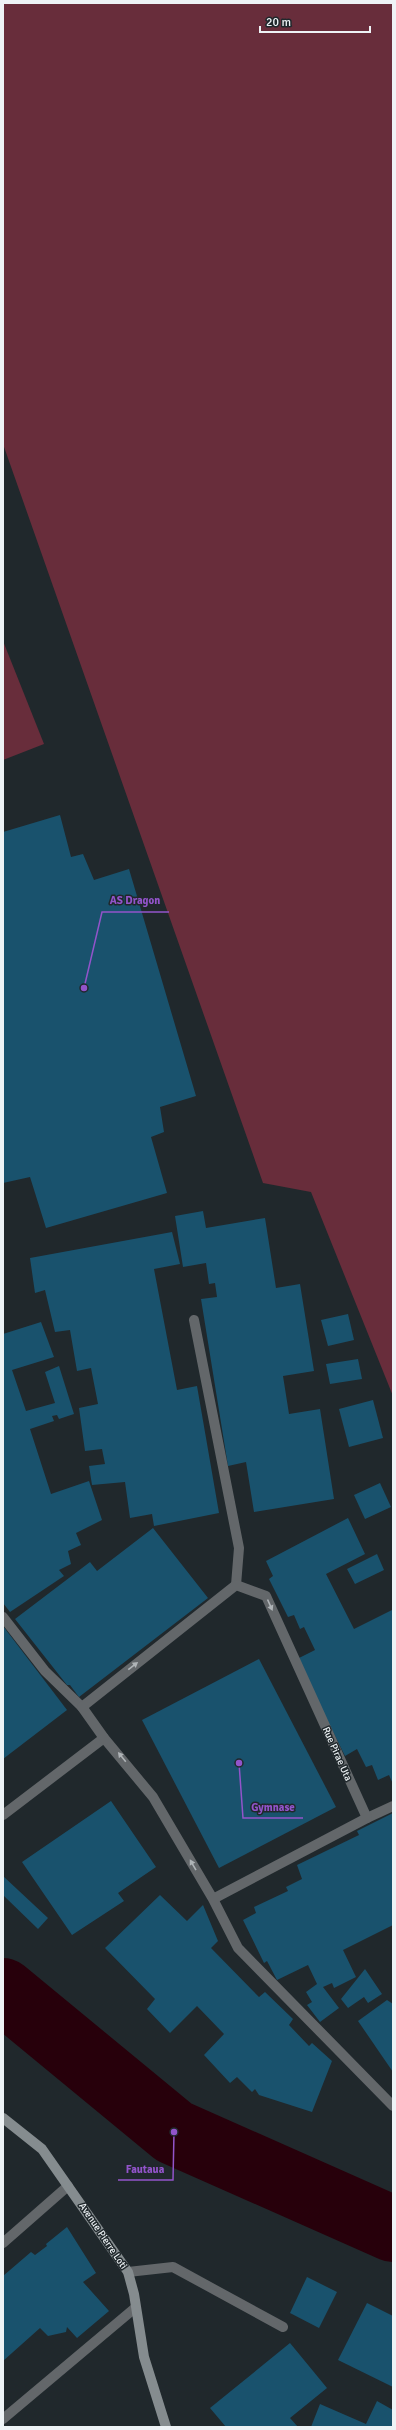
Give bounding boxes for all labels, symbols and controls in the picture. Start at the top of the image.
scale bar [260,8,370,34]
text: 20 m [266,15,291,30]
callout: AS Dragon [102,889,169,912]
text: AS Dragon [110,894,160,907]
one-way arrow [267,1599,273,1610]
one-way arrow [128,1662,139,1671]
street label: Rue Pirae Uta [320,1725,354,1783]
one-way arrow [117,1752,126,1763]
callout: Gymnase [243,1795,303,1818]
text: Gymnase [251,1801,295,1814]
one-way arrow [190,1859,197,1871]
callout: Fautaua [118,2157,173,2180]
text: Fautaua [126,2163,165,2176]
street label: Avenue Pierre Loti [76,2200,130,2272]

